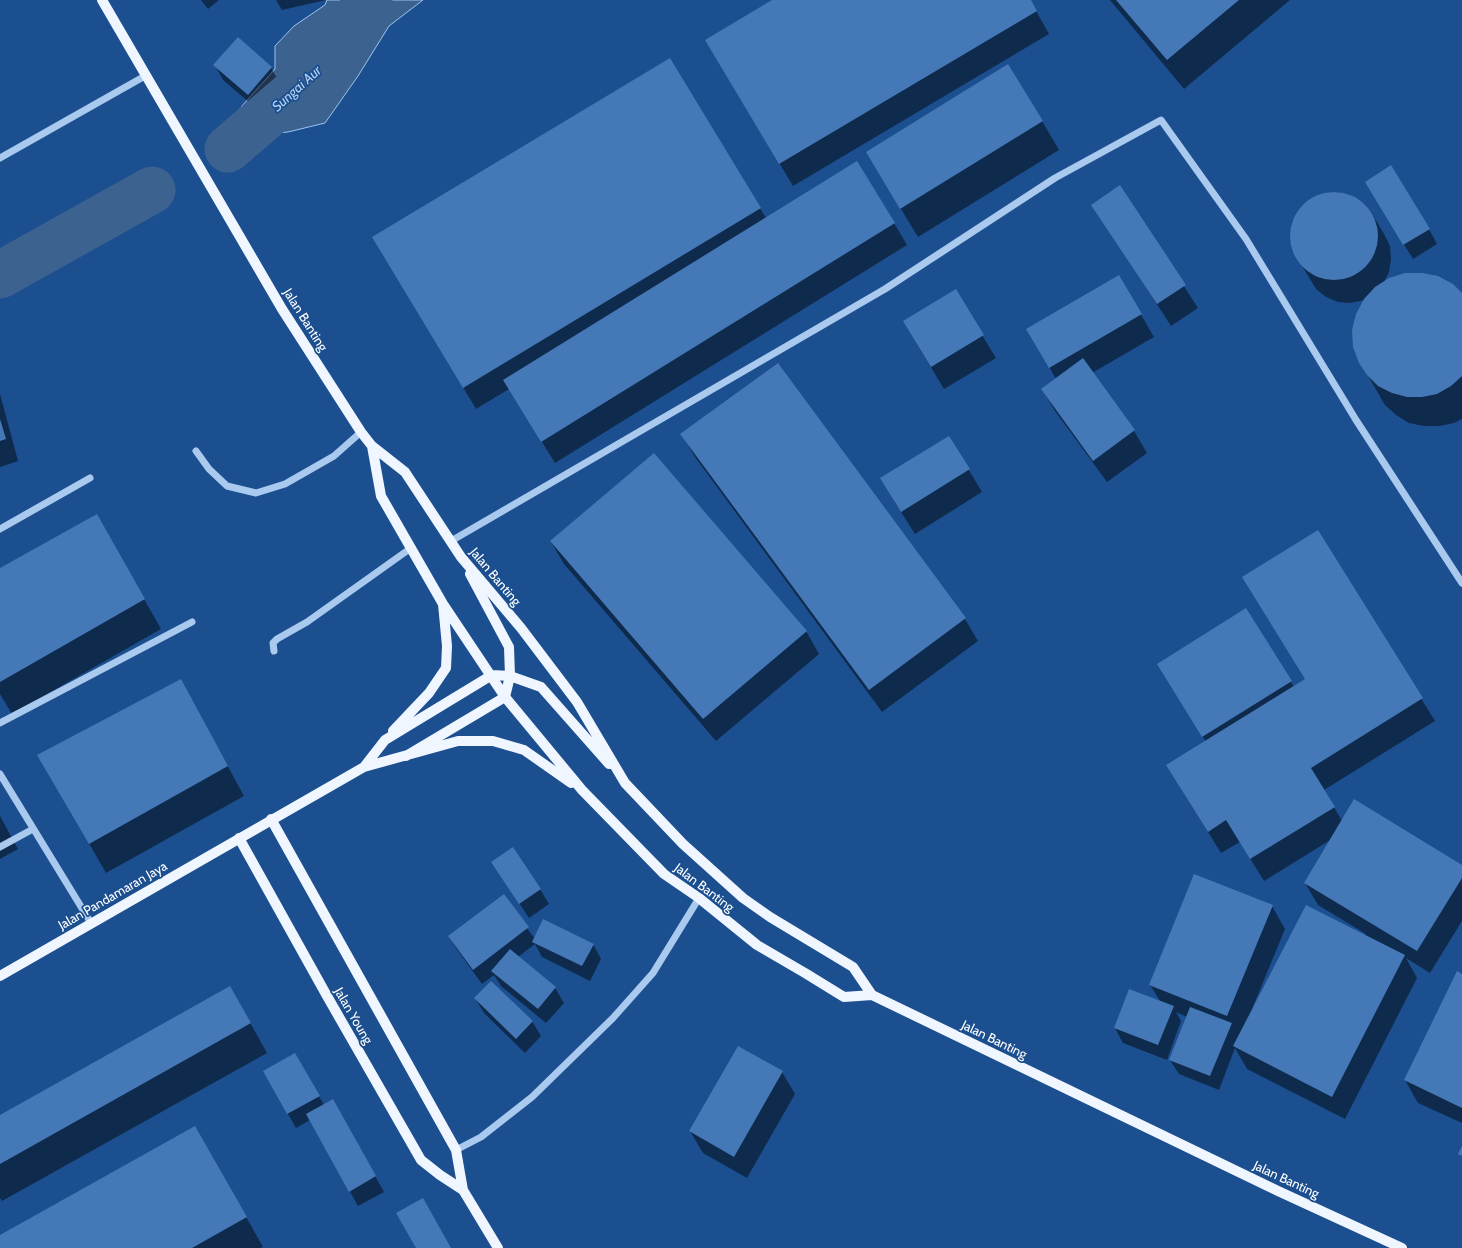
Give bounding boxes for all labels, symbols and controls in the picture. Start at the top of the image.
water label: Sungai Aur [269,63,325,115]
street label: Jalan Banting [280,286,330,354]
street label: Jalan Banting [466,545,524,609]
street label: Jalan Pandamaran Jaya [56,858,170,934]
street label: Jalan Banting [671,860,737,916]
street label: Jalan Young [331,985,375,1047]
street label: Jalan Banting [959,1017,1029,1063]
street label: Jalan Banting [1251,1158,1321,1202]

